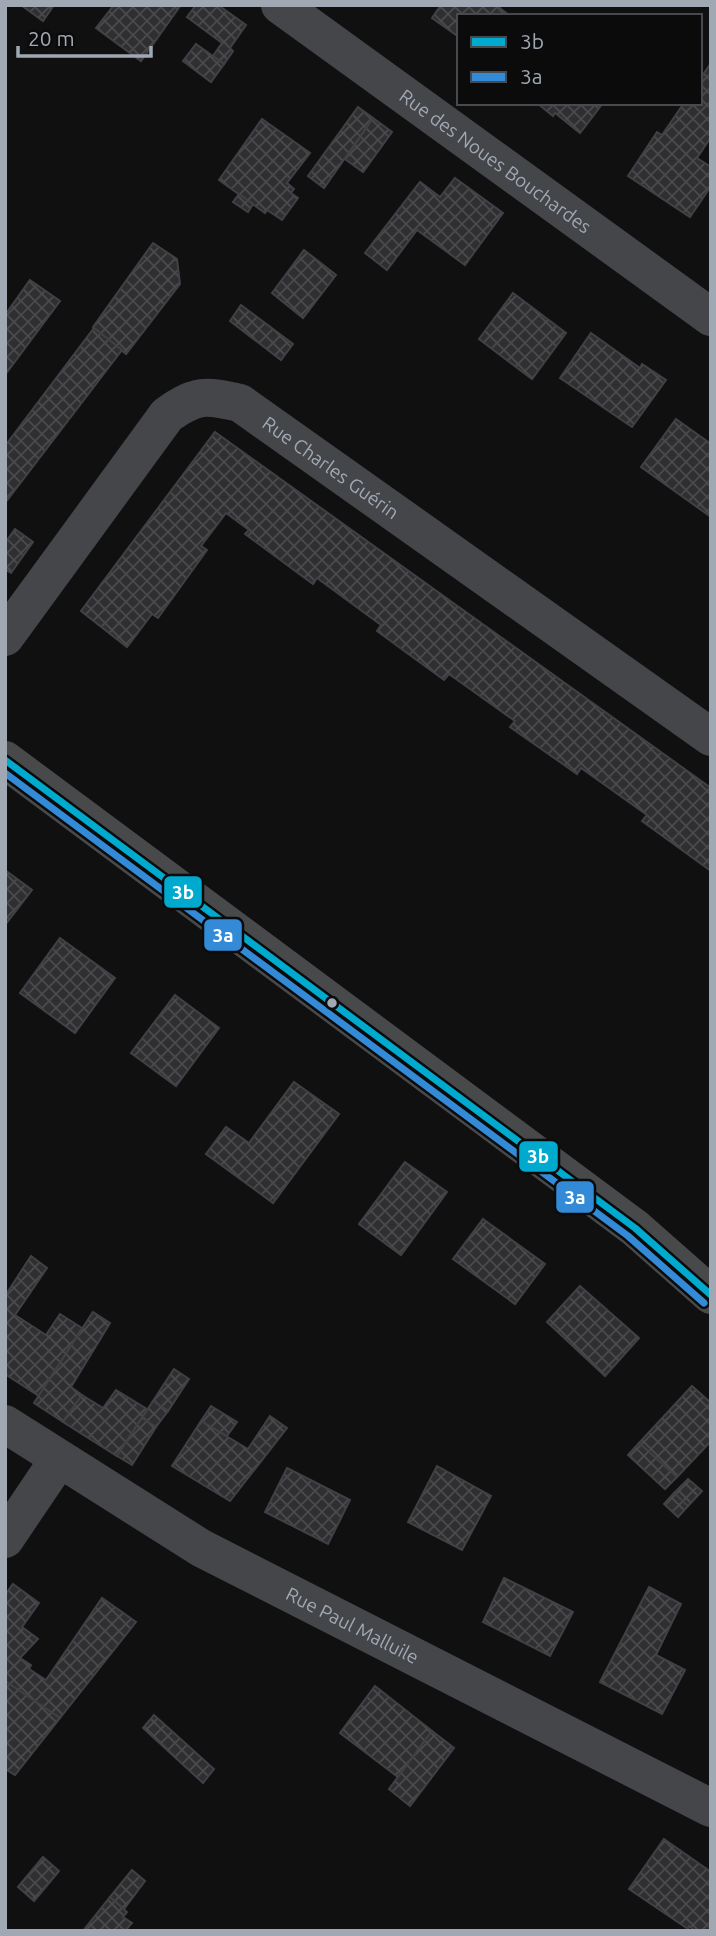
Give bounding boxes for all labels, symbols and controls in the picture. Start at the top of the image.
scale bar [18,14,150,58]
legend [457,14,702,105]
text: 20 m [28,26,75,50]
text: 3b [520,29,544,53]
text: 3a [520,64,543,88]
street label: Rue des Noues Bouchardes [395,84,596,238]
street label: Rue Charles Guérin [259,412,403,523]
line badge: 3b [163,875,203,909]
text: 3b [172,881,194,903]
line badge: 3a [203,918,243,952]
text: 3a [212,924,234,946]
unlabelled marker [325,996,339,1010]
line badge: 3b [518,1140,559,1173]
text: 3b [527,1145,549,1167]
line badge: 3a [555,1180,595,1214]
text: 3a [564,1186,586,1208]
street label: Rue Paul Malluile [282,1582,423,1668]

